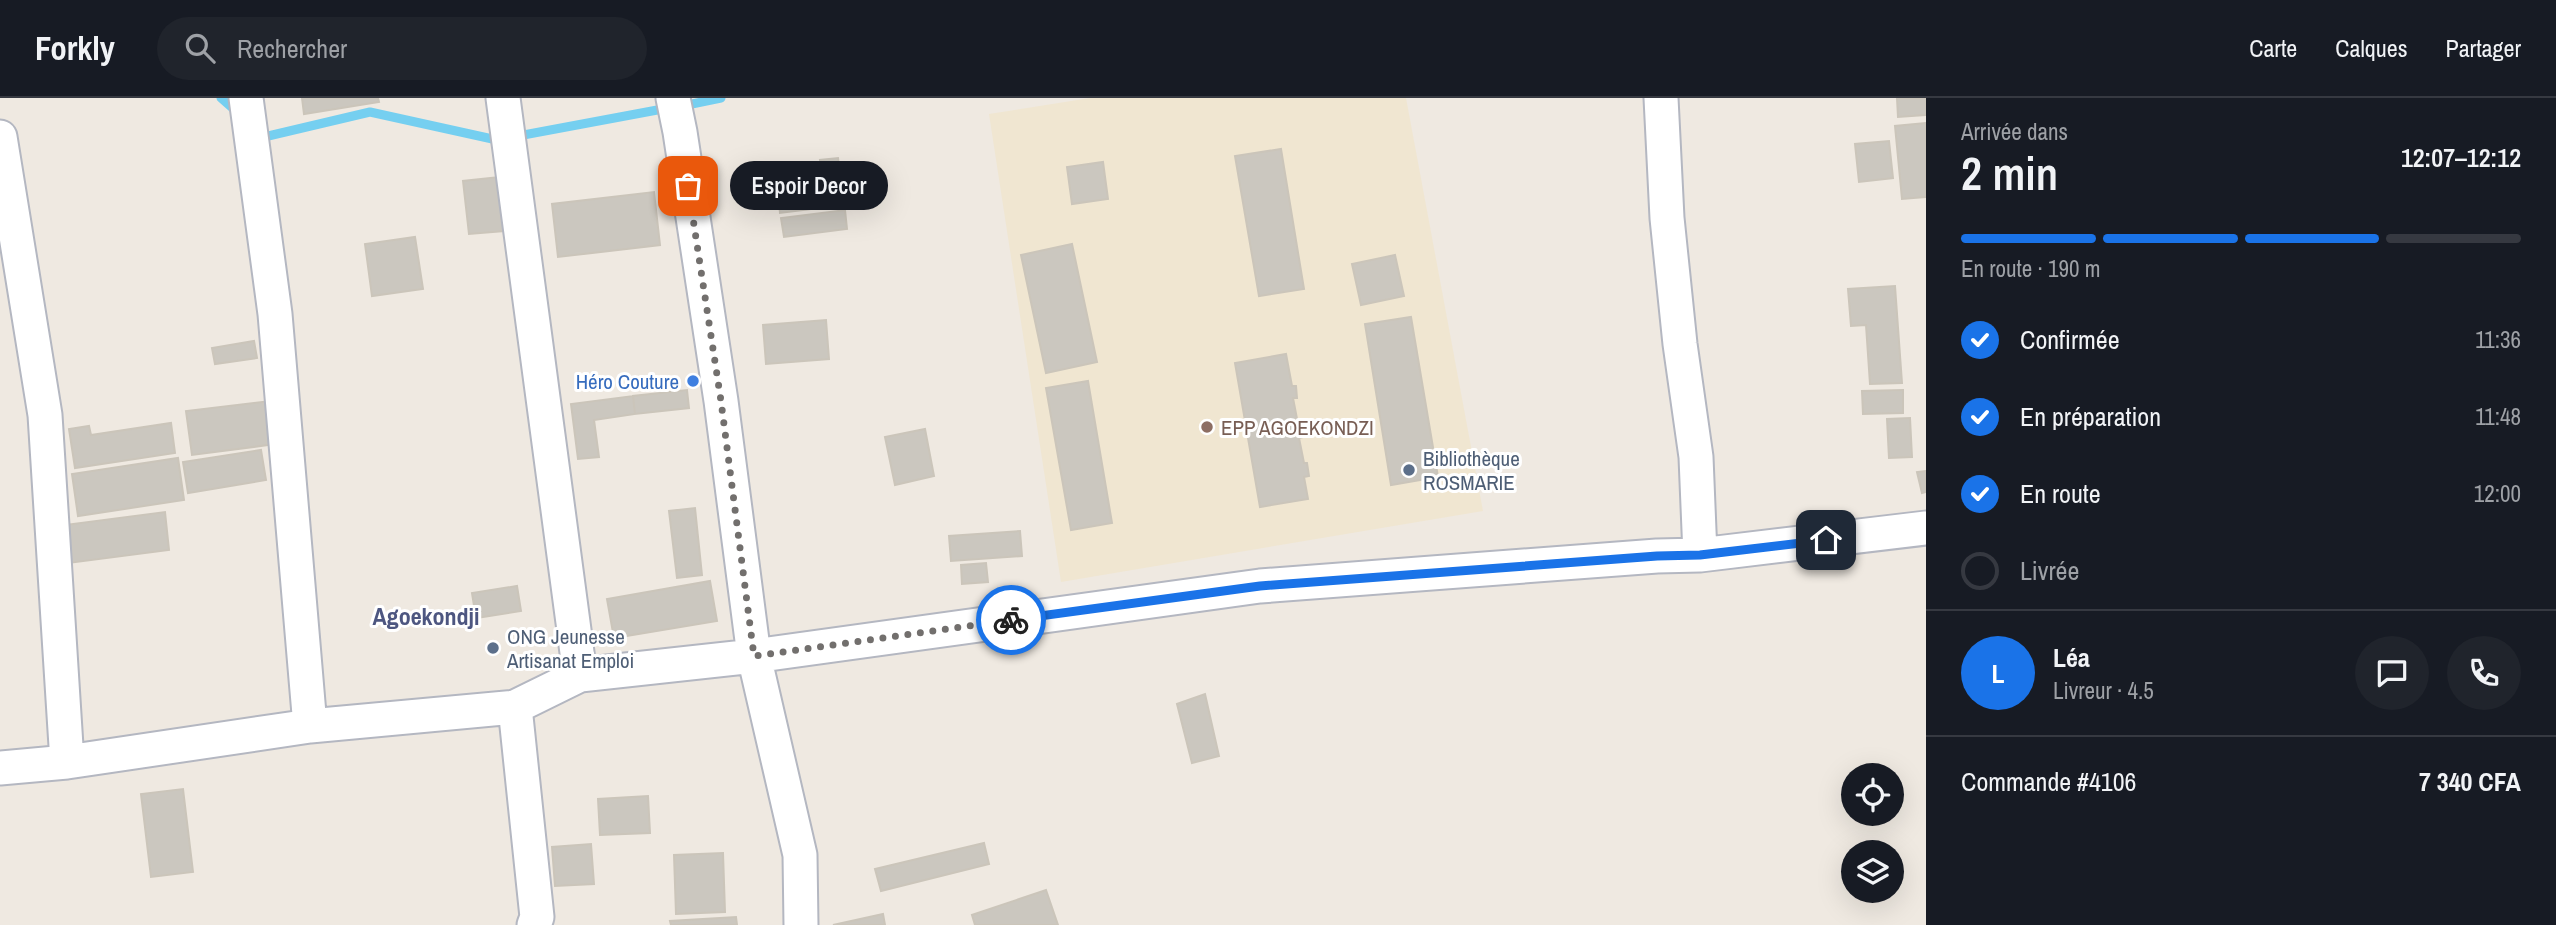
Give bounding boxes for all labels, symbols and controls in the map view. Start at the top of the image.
search box [157,17,647,80]
text: Forkly [35,26,115,70]
icon: search [181,29,219,67]
text: Rechercher [237,31,347,66]
text: Carte [2249,32,2297,64]
text: Calques [2335,32,2408,64]
text: Partager [2446,32,2521,64]
text: Arrivée dans [1961,116,2068,147]
text: 12:07–12:12 [2401,140,2521,175]
text: 2 min [1961,142,2058,204]
pin [658,156,718,216]
callout: Espoir Decor [730,162,888,210]
icon: bag [669,167,707,205]
text: Espoir Decor [752,170,866,201]
text: En route · 190 m [1961,253,2100,284]
icon: check [1961,321,1999,359]
text: Confirmée [2020,322,2120,357]
text: 11:36 [2475,324,2521,355]
place label: Héro Couture [576,367,679,396]
marker: Héro Couture [685,373,701,389]
icon: check [1961,398,1999,436]
text: En préparation [2020,399,2161,434]
text: 11:48 [2475,401,2521,432]
place label: EPP AGOEKONDZI [1221,413,1374,442]
marker: EPP AGOEKONDZI [1199,419,1215,435]
place label: Bibliothèque ROSMARIE [1423,444,1520,497]
marker: Bibliothèque ROSMARIE [1401,462,1417,478]
icon: check [1961,475,1999,513]
text: En route [2020,476,2101,511]
text: 12:00 [2474,478,2521,509]
pin [1796,510,1856,570]
icon: home [1807,521,1845,559]
text: Livrée [2020,553,2079,588]
courier [976,585,1046,655]
district label: Agoekondji [372,600,480,632]
icon: bike [992,601,1030,639]
place label: ONG Jeunesse Artisanat Emploi [506,622,634,675]
button: chat [2355,636,2429,710]
button: phone [2447,636,2521,710]
marker: ONG Jeunesse Artisanat Emploi [485,640,501,656]
text: Léa [2053,640,2090,675]
text: L [1991,656,2005,691]
text: Livreur · 4.5 [2053,675,2154,706]
map controls [1841,763,1904,903]
button: locate [1841,763,1904,826]
text: Commande #4106 [1961,764,2136,799]
text: 7 340 CFA [2419,764,2521,799]
button: layers [1841,840,1904,903]

